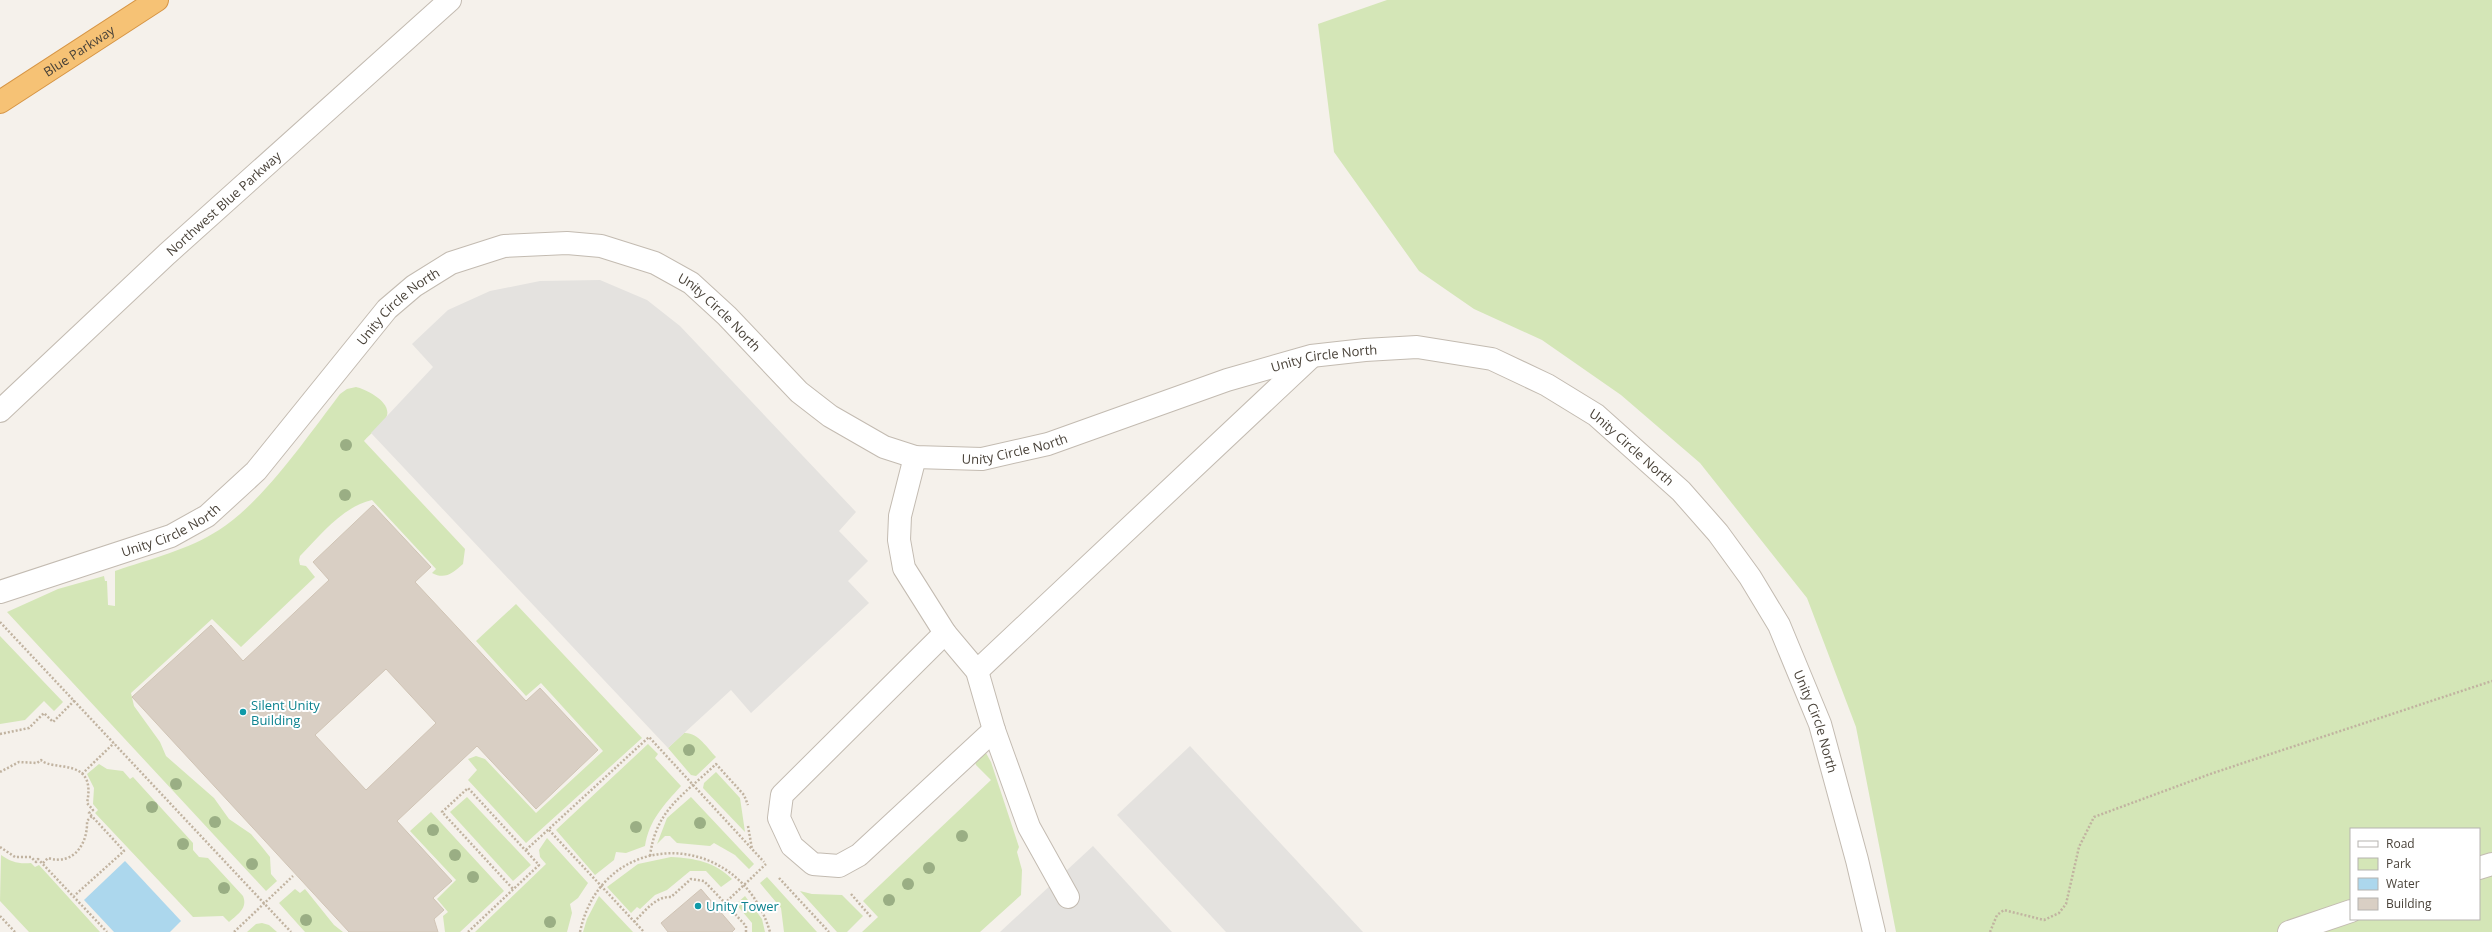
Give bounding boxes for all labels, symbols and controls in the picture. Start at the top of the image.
street label: Blue Parkway [40,21,118,81]
street label: Northwest Blue Parkway [162,147,285,260]
street label: Unity Circle North [352,263,443,349]
street label: Unity Circle North [675,269,765,355]
street label: Unity Circle North [1269,340,1378,376]
street label: Unity Circle North [1586,404,1678,490]
street label: Unity Circle North [961,429,1070,468]
street label: Unity Circle North [119,499,224,561]
street label: Unity Circle North [1790,667,1842,775]
place label: Silent Unity Building [251,696,320,729]
marker: Silent Unity Building [238,707,248,717]
legend [2350,828,2480,920]
text: Road [2386,835,2415,852]
text: Park [2386,855,2412,872]
text: Water [2386,875,2420,892]
text: Building [2386,895,2432,912]
place label: Unity Tower [706,897,780,915]
marker: Unity Tower [693,901,703,911]

